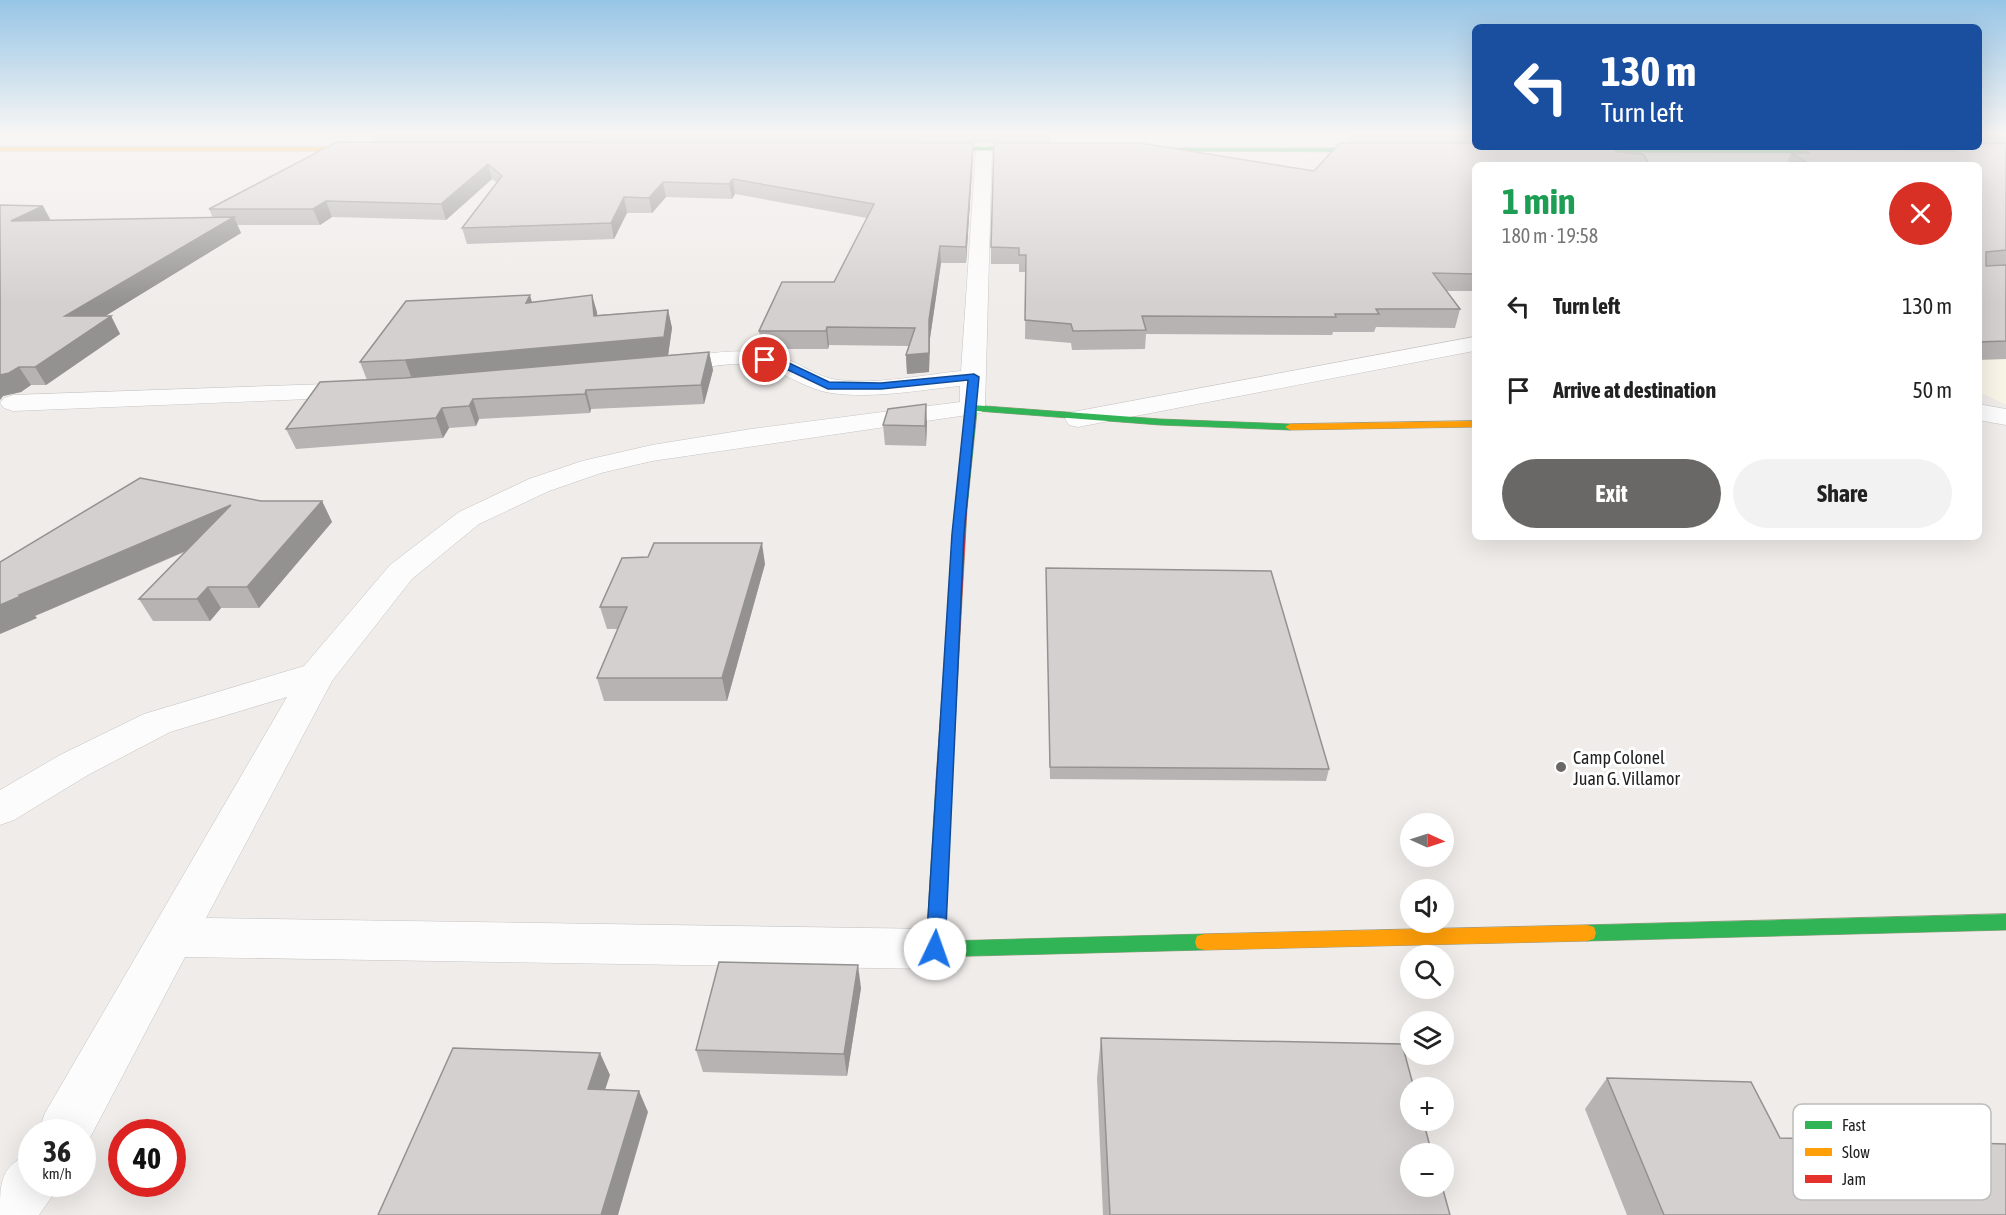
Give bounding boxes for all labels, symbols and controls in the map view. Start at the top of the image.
text: 130 m [1601,47,1696,95]
icon: left [1502,48,1580,126]
text: Turn left [1601,97,1684,128]
text: 1 min [1502,180,1576,222]
button: close [1889,182,1952,245]
text: 180 m · 19:58 [1502,224,1598,247]
icon: left [1502,290,1535,323]
text: Turn left [1553,293,1620,319]
text: 130 m [1902,293,1952,319]
pin [739,334,790,385]
icon: arrive [748,343,781,376]
icon: arrive [1502,374,1535,407]
text: Arrive at destination [1553,377,1716,403]
text: 50 m [1912,377,1952,403]
button: Exit [1502,459,1721,528]
button: Share [1733,459,1952,528]
place label: Camp Colonel Juan G. Villamor [1573,747,1681,789]
marker: Camp Colonel Juan G. Villamor [1554,760,1568,774]
north arrow [1400,813,1454,867]
map controls [1400,813,1454,1197]
button: sound [1400,879,1454,933]
position arrow [903,917,967,981]
button: search [1400,945,1454,999]
button: layers [1400,1011,1454,1065]
button: + [1400,1077,1454,1131]
legend [1793,1104,1991,1200]
text: Fast [1842,1116,1866,1134]
speed limit sign: 40 [108,1119,186,1197]
text: 36 [43,1134,71,1168]
button: − [1400,1143,1454,1197]
text: Slow [1842,1143,1870,1161]
text: km/h [42,1165,72,1182]
text: Jam [1842,1170,1866,1188]

